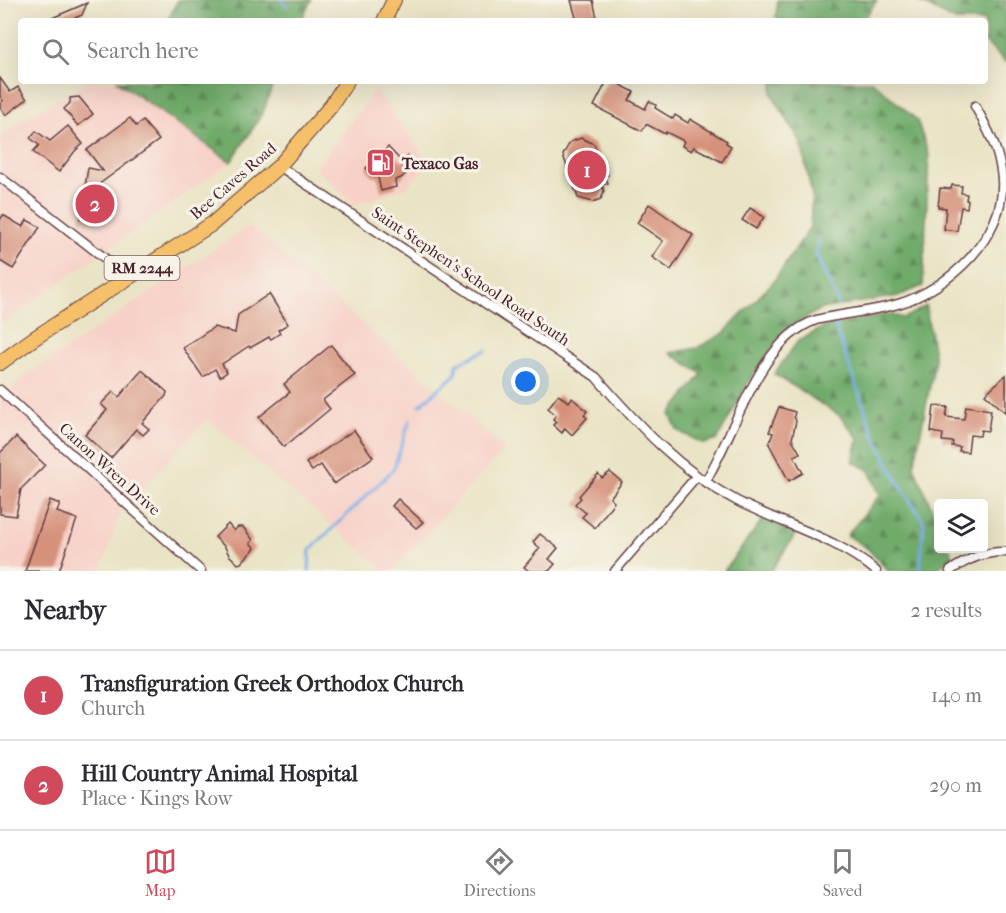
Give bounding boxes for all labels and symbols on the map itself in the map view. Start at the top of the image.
street label: Bee Caves Road [186,138,280,224]
fuel station icon: Texaco Gas [365,147,397,179]
pin: 1 [568,148,606,192]
place label: Texaco Gas [401,154,478,173]
pin: 2 [76,182,115,226]
street label: Saint Stephen's School Road South [368,202,574,350]
road number: RM 2244 [104,256,180,280]
your location [511,367,540,396]
street label: Canon Wren Drive [56,419,164,519]

